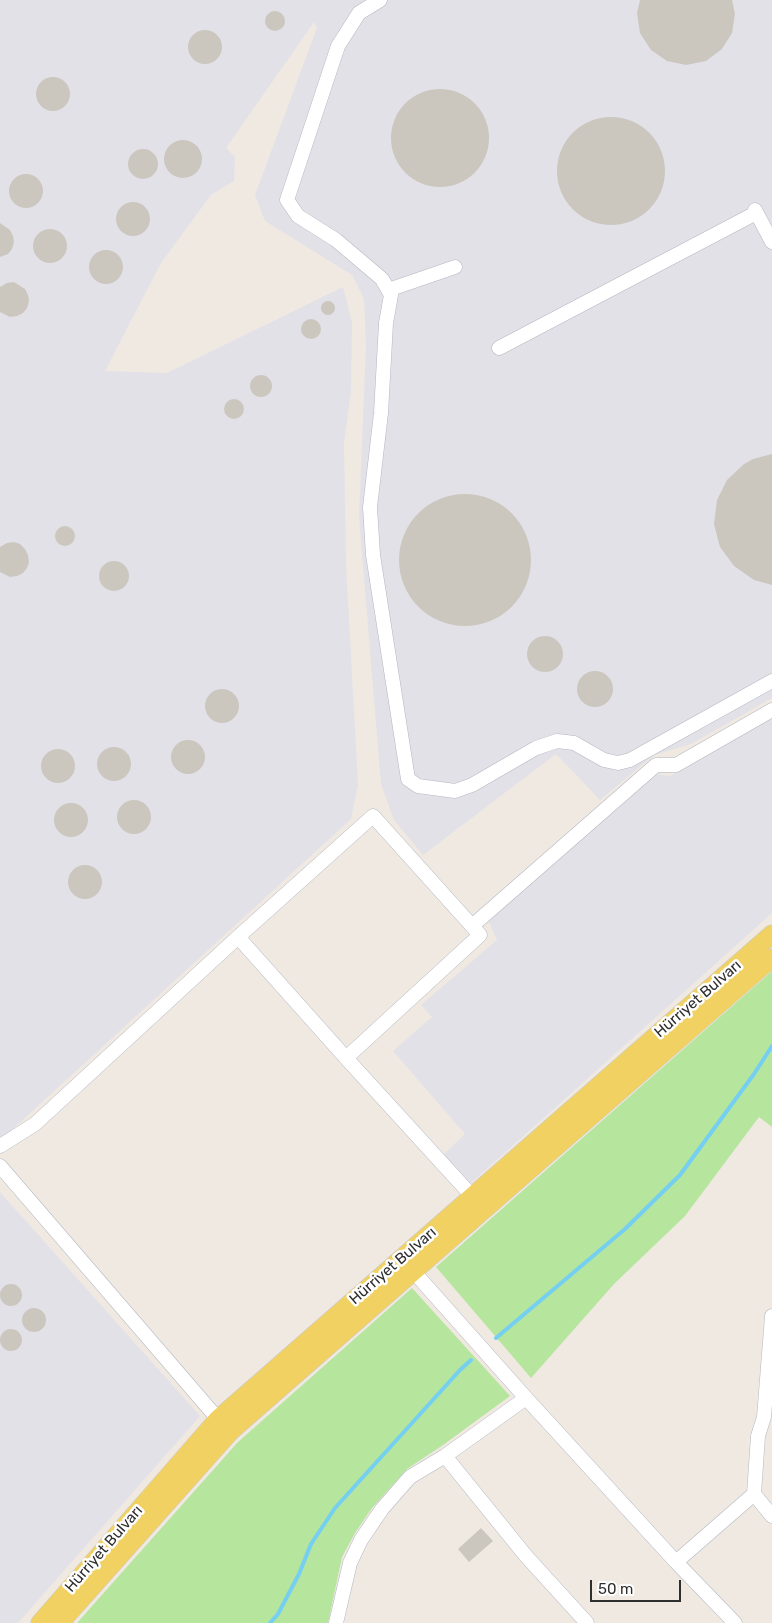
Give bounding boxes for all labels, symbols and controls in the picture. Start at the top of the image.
street label: Hürriyet Bulvarı [651,956,745,1042]
street label: Hürriyet Bulvarı [346,1223,440,1309]
street label: Hürriyet Bulvarı [61,1502,147,1596]
scale bar [592,1570,683,1602]
text: 50 m [598,1580,633,1598]

